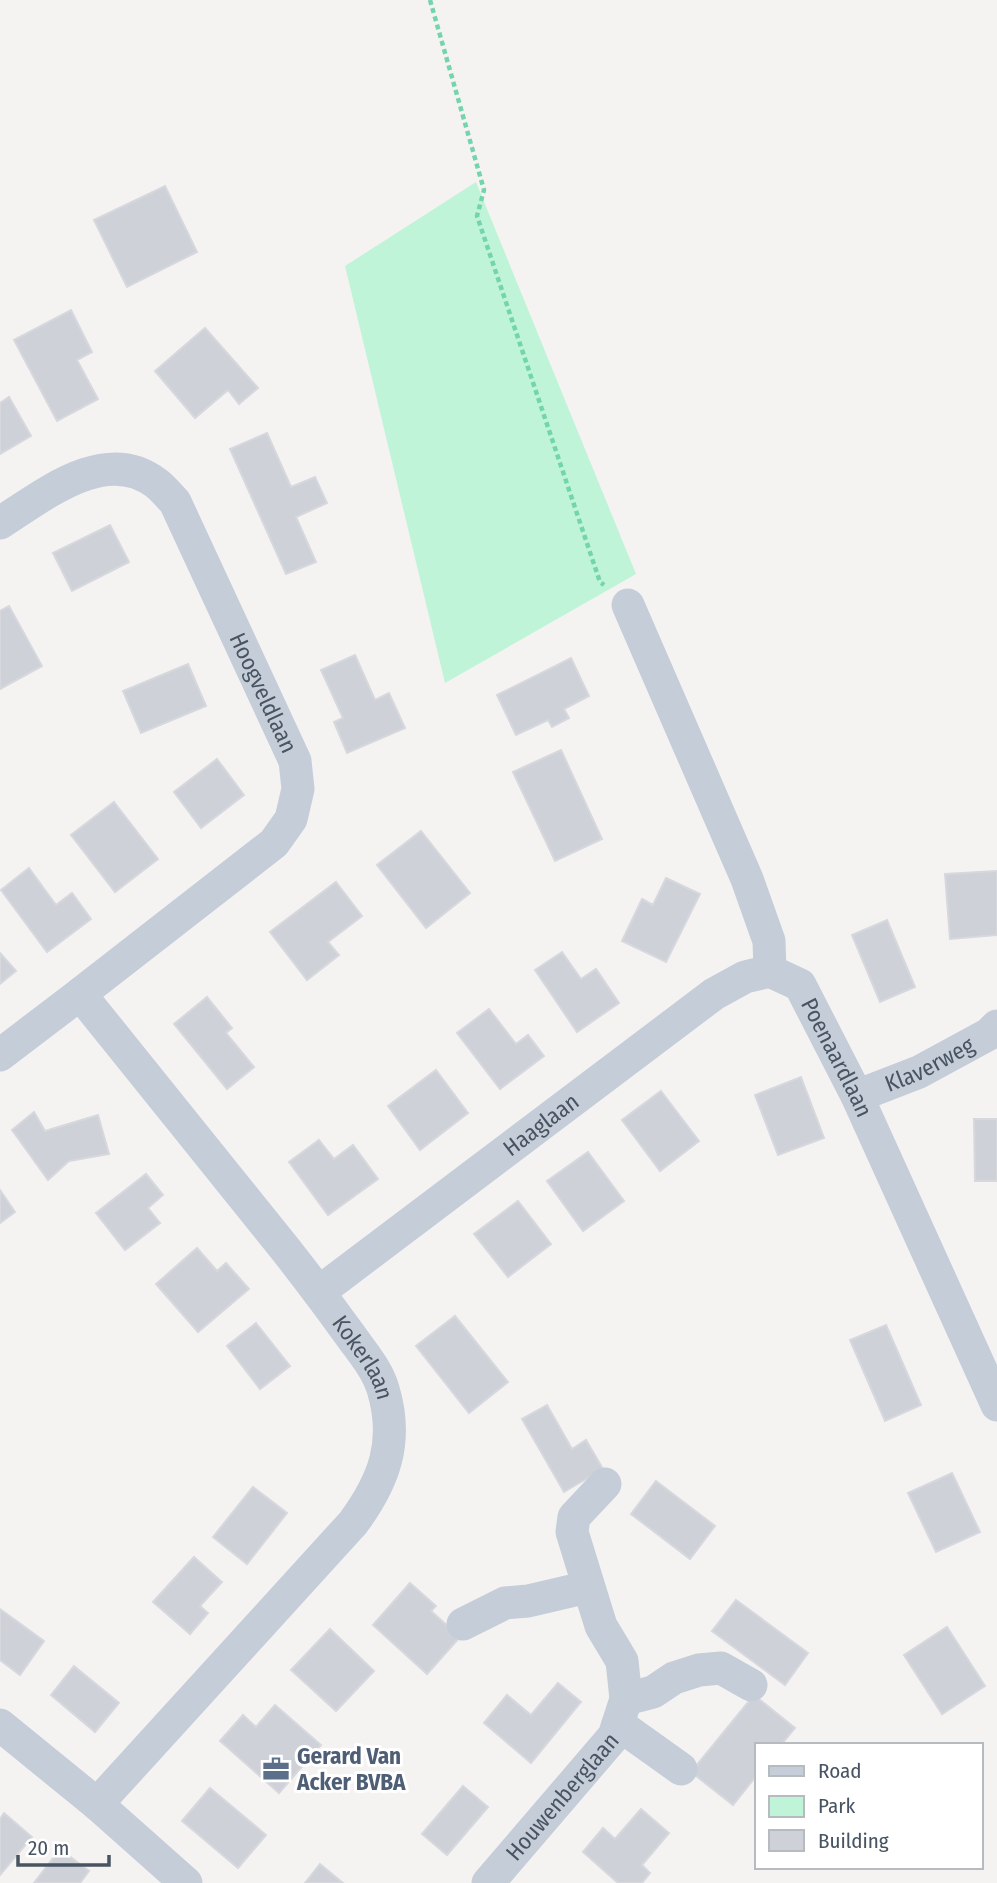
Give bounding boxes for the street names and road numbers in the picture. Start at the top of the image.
street label: Hoogveldlaan [223,628,303,757]
street label: Poenaardlaan [795,993,879,1121]
street label: Klaverweg [881,1031,979,1098]
street label: Haaglaan [498,1087,584,1162]
street label: Kokerlaan [326,1310,399,1403]
street label: Houwenberglaan [500,1727,625,1866]

